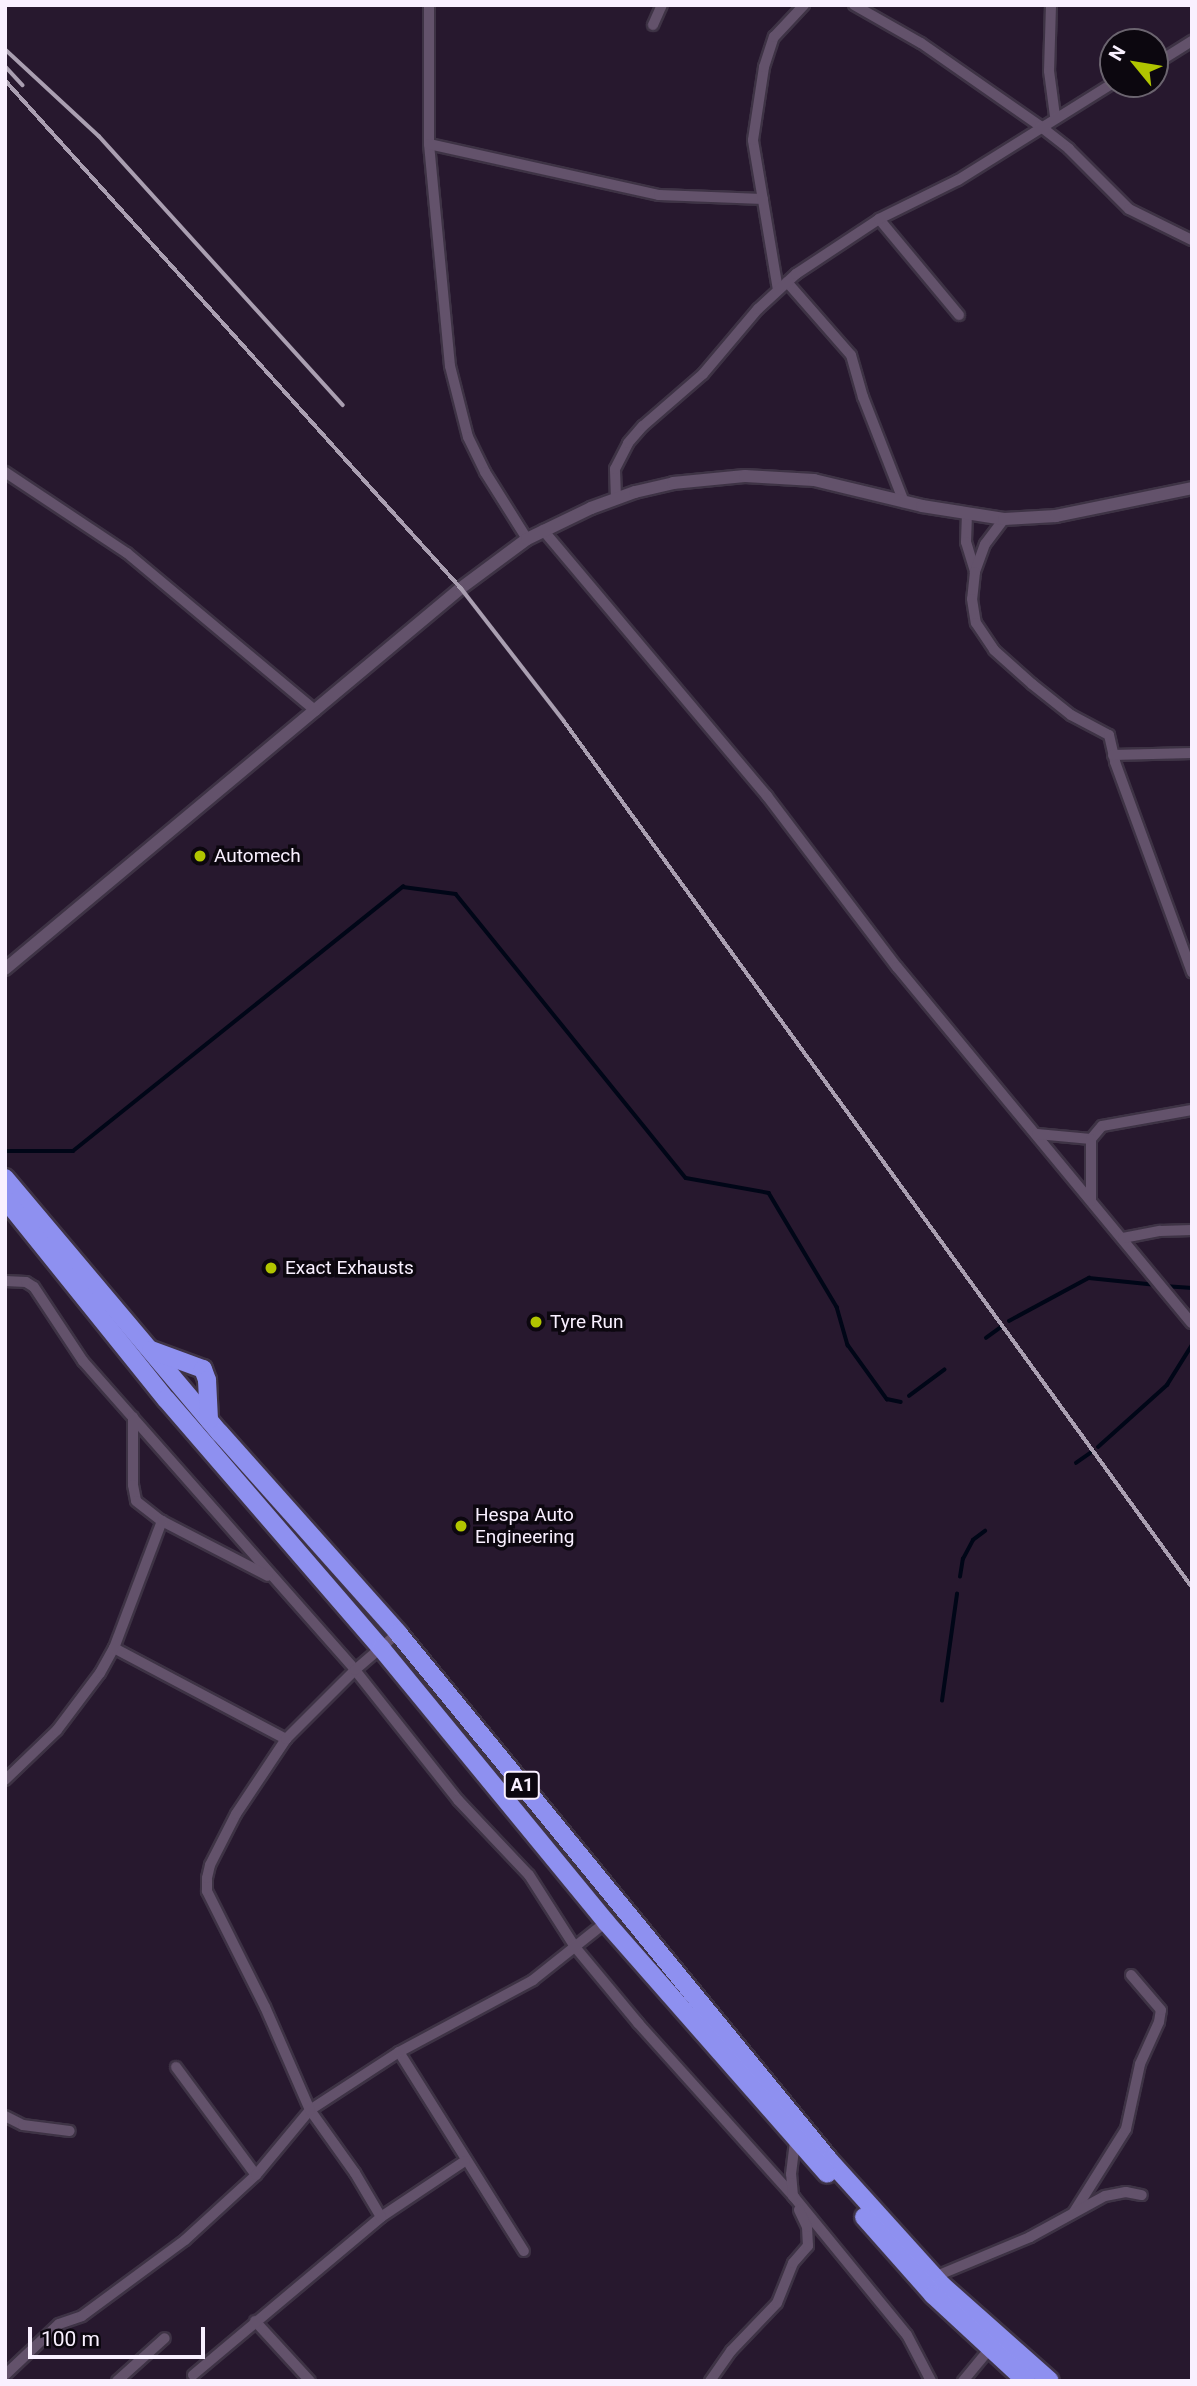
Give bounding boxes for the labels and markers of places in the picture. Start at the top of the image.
place label: Automech [214,845,301,867]
marker: Automech [192,848,208,864]
place label: Exact Exhausts [285,1257,414,1279]
marker: Exact Exhausts [263,1260,279,1276]
place label: Tyre Run [550,1311,623,1333]
marker: Tyre Run [528,1314,544,1330]
place label: Hespa Auto Engineering [475,1504,574,1548]
marker: Hespa Auto Engineering [453,1518,469,1534]

